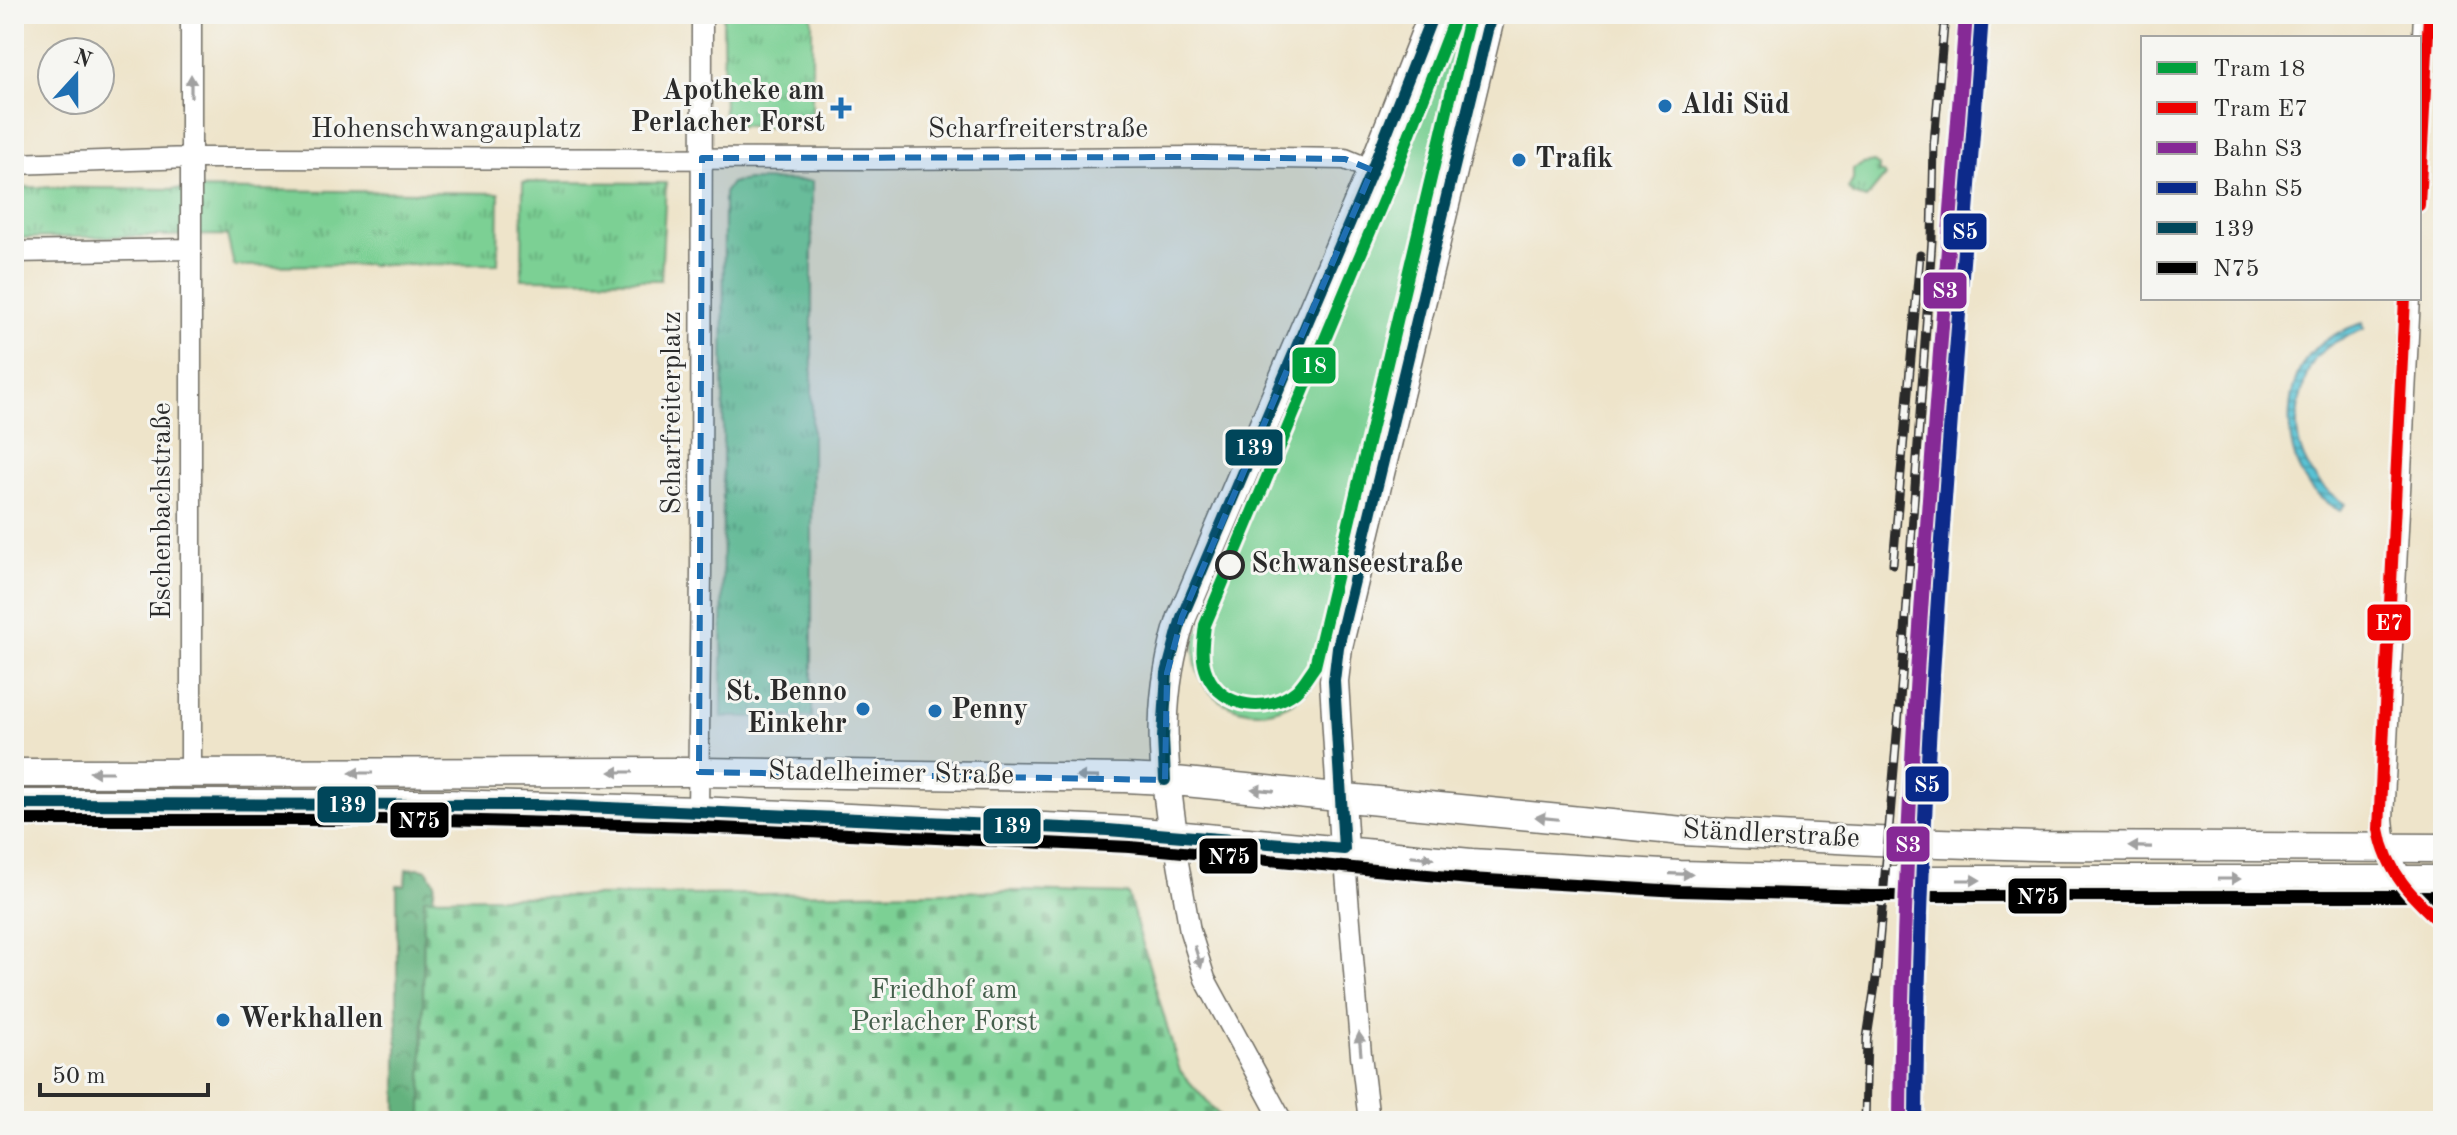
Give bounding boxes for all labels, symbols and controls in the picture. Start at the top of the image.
north arrow [36,36,116,116]
legend [2141,36,2421,300]
text: N [71,46,94,73]
text: Tram 18 [2213,58,2305,82]
one-way arrow [185,73,197,98]
place label: Apotheke am Perlacher Forst [631,78,825,138]
place label: Aldi Süd [1681,92,1790,120]
marker: Aldi Süd [1656,97,1674,115]
text: Tram E7 [2213,98,2308,122]
marker: Apotheke am Perlacher Forst [832,99,850,117]
street label: Hohenschwangauplatz [311,116,581,144]
street label: Scharfreiterstraße [928,116,1148,144]
text: Bahn S3 [2213,138,2303,162]
place label: Trafik [1535,146,1613,174]
marker: Trafik [1510,151,1528,169]
text: Bahn S5 [2213,178,2303,202]
line badge: S5 [1942,212,1988,251]
text: 139 [2213,218,2255,242]
text: S5 [1952,222,1978,244]
text: N75 [2213,258,2259,282]
line badge: S3 [1922,271,1968,310]
text: S3 [1932,281,1958,303]
street label: Scharfreiterplatz [659,311,687,515]
line badge: 18 [1291,346,1337,385]
text: 18 [1301,356,1327,378]
street label: Eschenbachstraße [149,402,177,620]
line badge: 139 [1224,428,1284,467]
text: 139 [1235,438,1273,460]
marker: Schwanseestraße [1216,551,1244,579]
place label: Schwanseestraße [1251,551,1463,579]
line badge: E7 [2366,603,2412,642]
text: E7 [2375,613,2403,635]
place label: St. Benno Einkehr [725,679,847,739]
place label: Penny [951,697,1028,725]
marker: St. Benno Einkehr [854,700,872,718]
marker: Penny [926,702,944,720]
street label: Stadelheimer Straße [768,758,1014,790]
line badge: S5 [1904,765,1950,803]
one-way arrow [88,766,113,778]
one-way arrow [608,766,633,778]
one-way arrow [348,767,373,779]
one-way arrow [1074,771,1099,783]
text: S5 [1914,775,1940,797]
one-way arrow [1250,783,1275,796]
line badge: 139 [316,785,377,824]
text: 139 [328,795,366,817]
line badge: N75 [389,801,450,839]
line badge: 139 [982,807,1042,845]
text: N75 [398,811,440,833]
one-way arrow [1534,812,1559,825]
text: 139 [993,816,1031,838]
street label: Ständlerstraße [1682,816,1860,854]
line badge: S3 [1885,825,1931,863]
text: S3 [1895,835,1921,857]
line badge: N75 [1198,837,1259,875]
one-way arrow [2127,840,2152,853]
text: N75 [1208,847,1250,869]
one-way arrow [1410,851,1435,864]
one-way arrow [1669,868,1694,881]
one-way arrow [2217,873,2242,885]
one-way arrow [1957,874,1982,886]
line badge: N75 [2007,877,2068,915]
text: N75 [2017,887,2059,909]
one-way arrow [1192,945,1205,969]
park label: Friedhof am Perlacher Forst [850,977,1038,1037]
place label: Werkhallen [239,1006,383,1034]
marker: Werkhallen [214,1011,232,1029]
one-way arrow [1353,1031,1366,1056]
scale bar [40,1047,208,1097]
text: 50 m [52,1065,106,1089]

